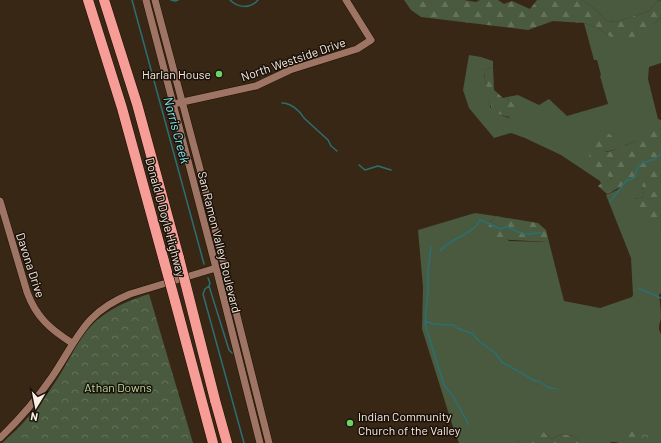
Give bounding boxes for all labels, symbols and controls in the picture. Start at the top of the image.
street label: North Westside Drive [239,35,347,83]
place label: Harlan House [142,67,211,81]
marker: Harlan House [214,69,224,79]
water label: Norris Creek [160,95,194,166]
street label: Donald D Doyle Highway [143,156,189,279]
street label: San Ramon Valley Boulevard [196,170,244,314]
street label: Davona Drive [14,231,48,299]
park label: Athan Downs [84,380,152,394]
north arrow [16,387,56,427]
place label: Indian Community Church of the Valley [358,409,461,437]
text: N [29,410,39,424]
marker: Indian Community Church of the Valley [345,418,355,428]

